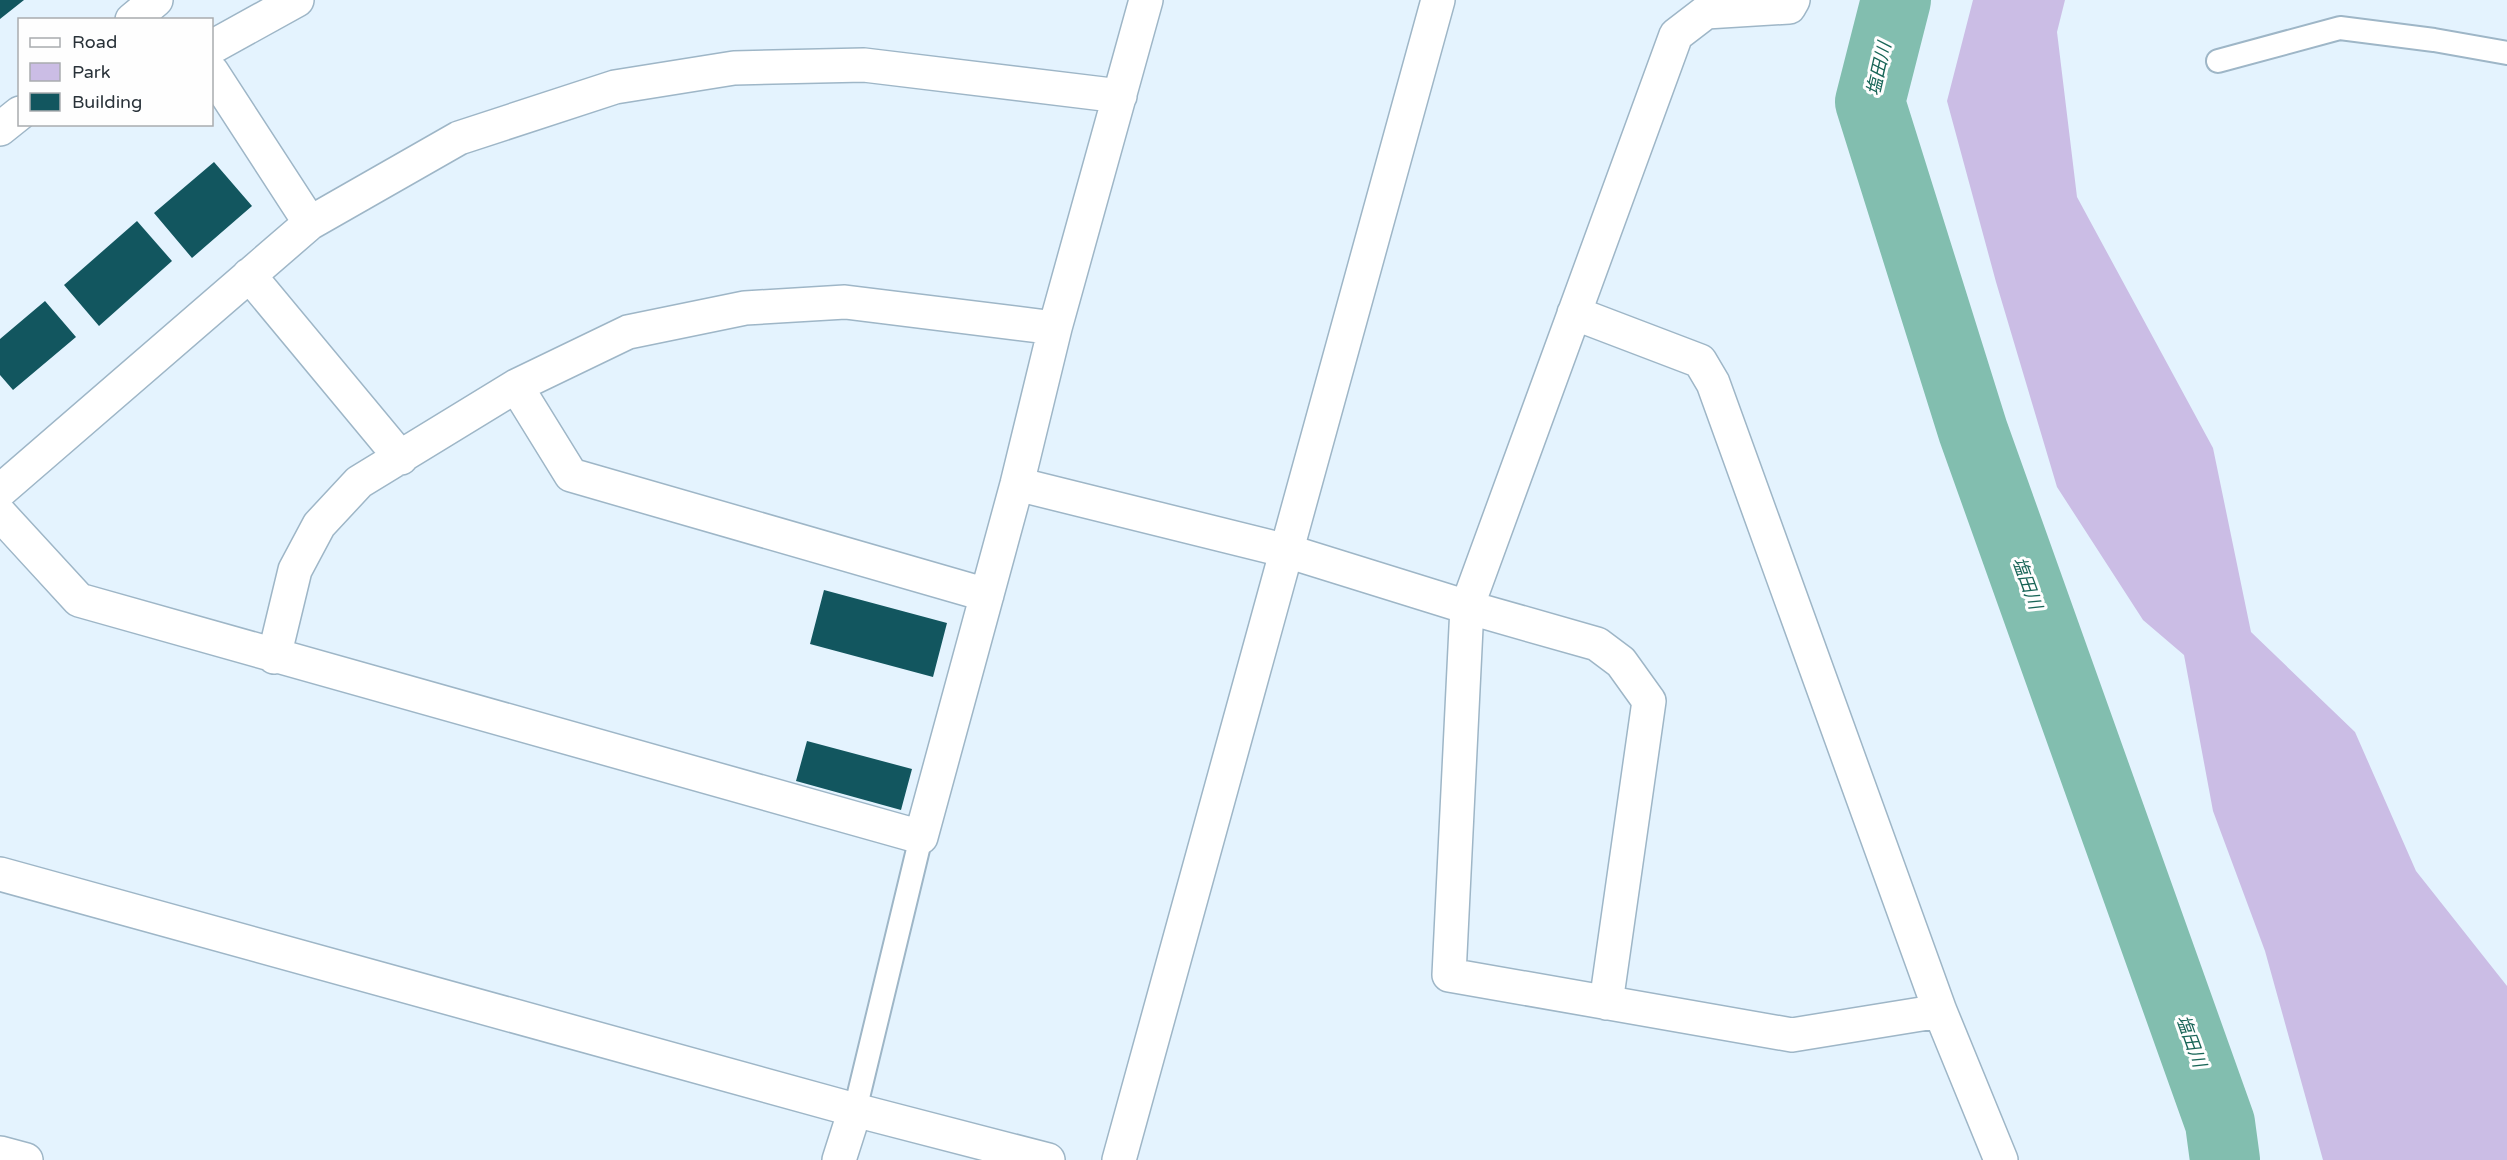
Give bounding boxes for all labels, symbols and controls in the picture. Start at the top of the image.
legend [18,18,213,126]
text: Road [72,31,117,53]
water label: 塩田川 [1862,38,1896,98]
text: Park [72,61,111,83]
text: Building [72,91,142,113]
water label: 塩田川 [2007,554,2047,614]
water label: 塩田川 [2171,1012,2211,1072]

